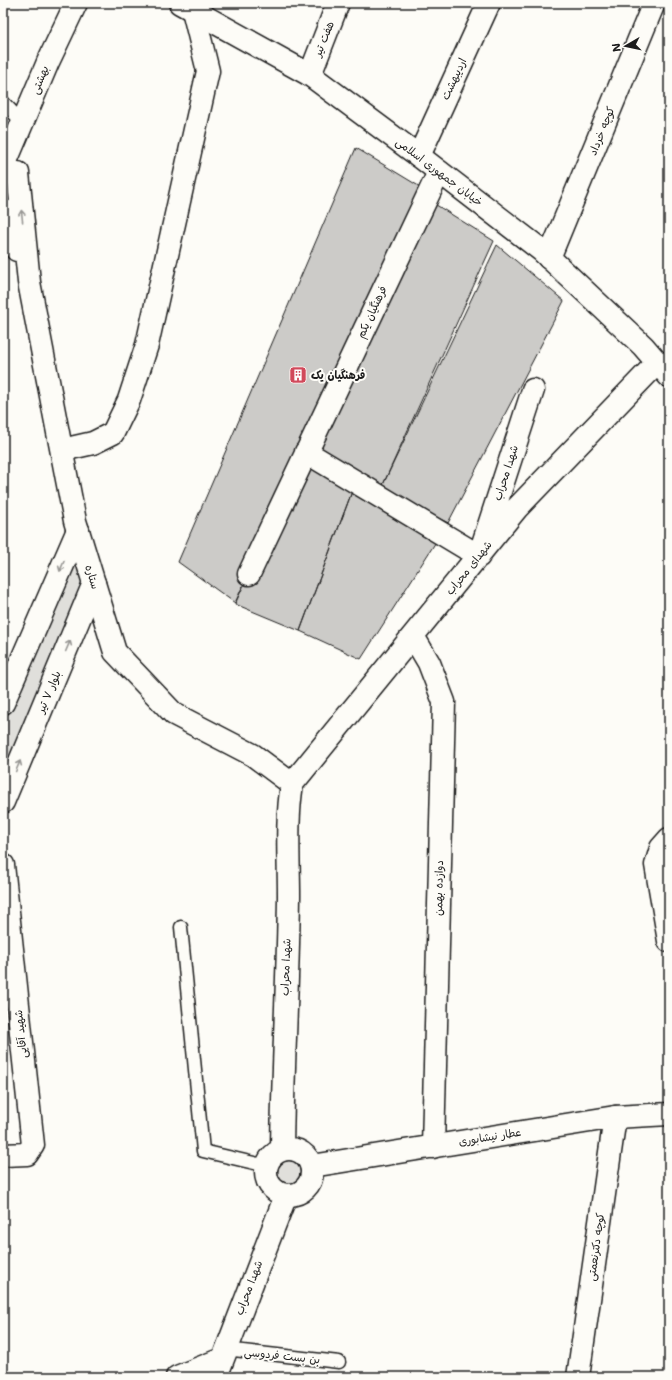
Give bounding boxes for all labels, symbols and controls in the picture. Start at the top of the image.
street label: هفت تیر [310,19,338,60]
north arrow [606,26,646,66]
text: N [608,42,625,53]
street label: اردیبهشت [438,56,470,102]
street label: بهشتی [28,63,52,97]
street label: کوچه خرداد [585,104,619,158]
street label: خیابان جمهوری اسلامی [392,134,486,210]
one-way arrow [19,210,26,223]
street label: فرهنگیان یکم [353,283,392,341]
building icon: فرهنگیان یک [288,365,308,385]
place label: فرهنگیان یک [311,368,365,383]
street label: شهدا محراب [490,443,522,503]
street label: شهدای محراب [442,538,496,598]
one-way arrow [58,560,66,572]
street label: ستاره [81,563,103,591]
one-way arrow [65,640,72,652]
street label: بلوار ۷ تیر [33,668,65,717]
one-way arrow [15,760,22,772]
street label: دوازده بهمن [431,860,447,916]
street label: شهدا محراب [278,938,294,996]
street label: شهید آقایی [11,1009,31,1059]
street label: عطار نیشابوری [458,1125,522,1149]
street label: کوچه دکترنعمتی [584,1212,608,1282]
street label: شهدا محراب [232,1258,266,1318]
street label: بن بست فردوسی [243,1345,321,1367]

